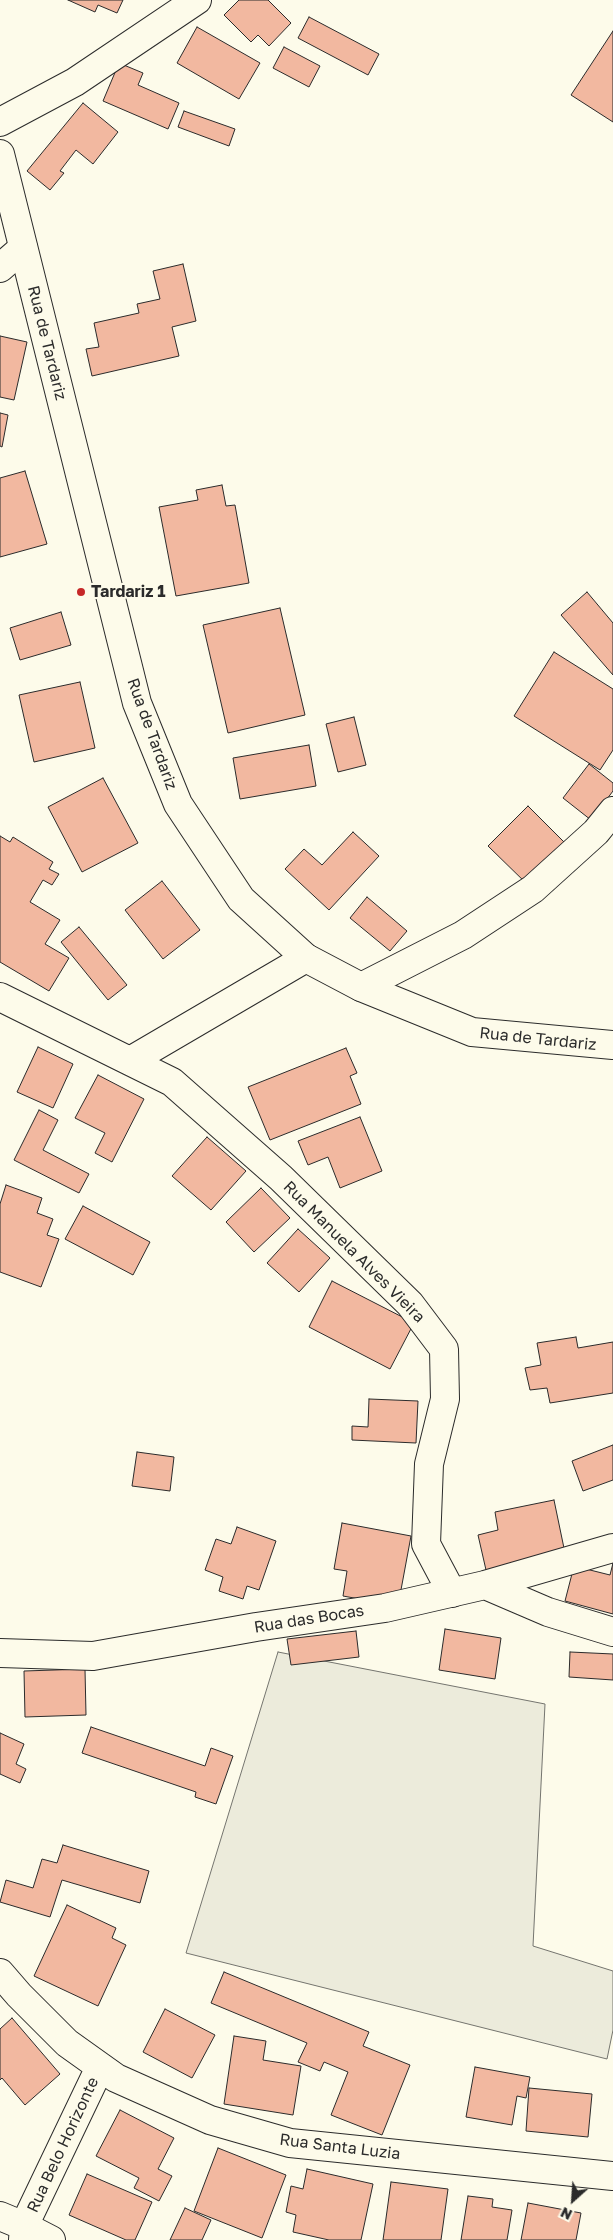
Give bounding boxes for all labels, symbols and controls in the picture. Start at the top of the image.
street label: Rua de Tardariz [23,284,71,402]
place label: Tardariz 1 [91,582,166,602]
marker: Tardariz 1 [75,586,87,598]
street label: Rua de Tardariz [123,675,181,793]
street label: Rua de Tardariz [479,1023,597,1055]
street label: Rua Manuela Alves Vieira [279,1177,429,1327]
street label: Rua das Bocas [253,1601,365,1637]
street label: Rua Belo Horizonte [23,2074,103,2216]
street label: Rua Santa Luzia [278,2130,402,2164]
north arrow [548,2175,598,2225]
text: N [558,2204,575,2224]

